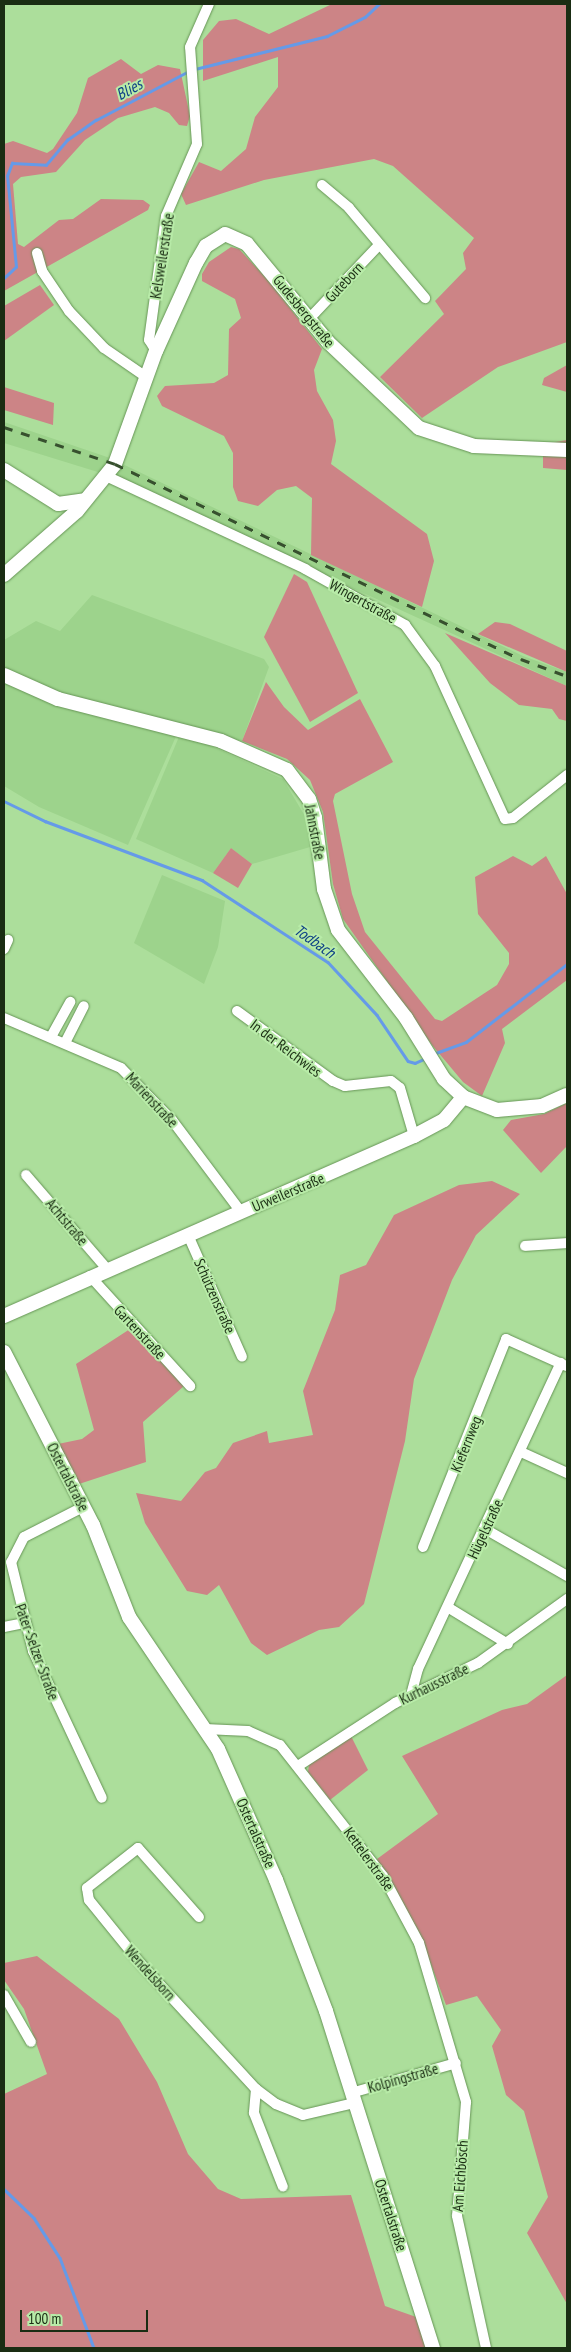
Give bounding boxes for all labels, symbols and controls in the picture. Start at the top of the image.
water label: Blies [113,74,145,104]
street label: Kelsweilerstraße [146,212,178,300]
street label: Guteborn [321,258,367,306]
street label: Gudesbergstraße [269,271,339,351]
street label: Wingertstraße [326,575,400,627]
street label: Jahnstraße [301,803,329,861]
water label: Todbach [291,920,339,962]
street label: In der Reichwies [247,1015,325,1081]
street label: Marienstraße [122,1069,182,1131]
street label: Urweilerstraße [249,1169,327,1215]
street label: Achtstraße [42,1195,92,1249]
street label: Schützenstraße [191,1256,239,1336]
street label: Gartenstraße [110,1301,170,1363]
street label: Kiefernweg [447,1413,485,1475]
street label: Ostertalstraße [43,1440,93,1514]
street label: Hügelstraße [463,1496,507,1562]
street label: Pater-Selzer-Straße [11,1601,63,1703]
street label: Kurhausstraße [396,1660,472,1708]
street label: Ostertalstraße [233,1795,279,1871]
street label: Kettelerstraße [340,1824,398,1894]
street label: Wendelsborn [121,1942,179,2004]
street label: Kolpingstraße [366,2059,440,2097]
street label: Am Eichbösch [449,2140,471,2212]
street label: Ostertalstraße [371,2177,411,2253]
scale bar [22,2300,150,2332]
text: 100 m [28,2309,61,2328]

